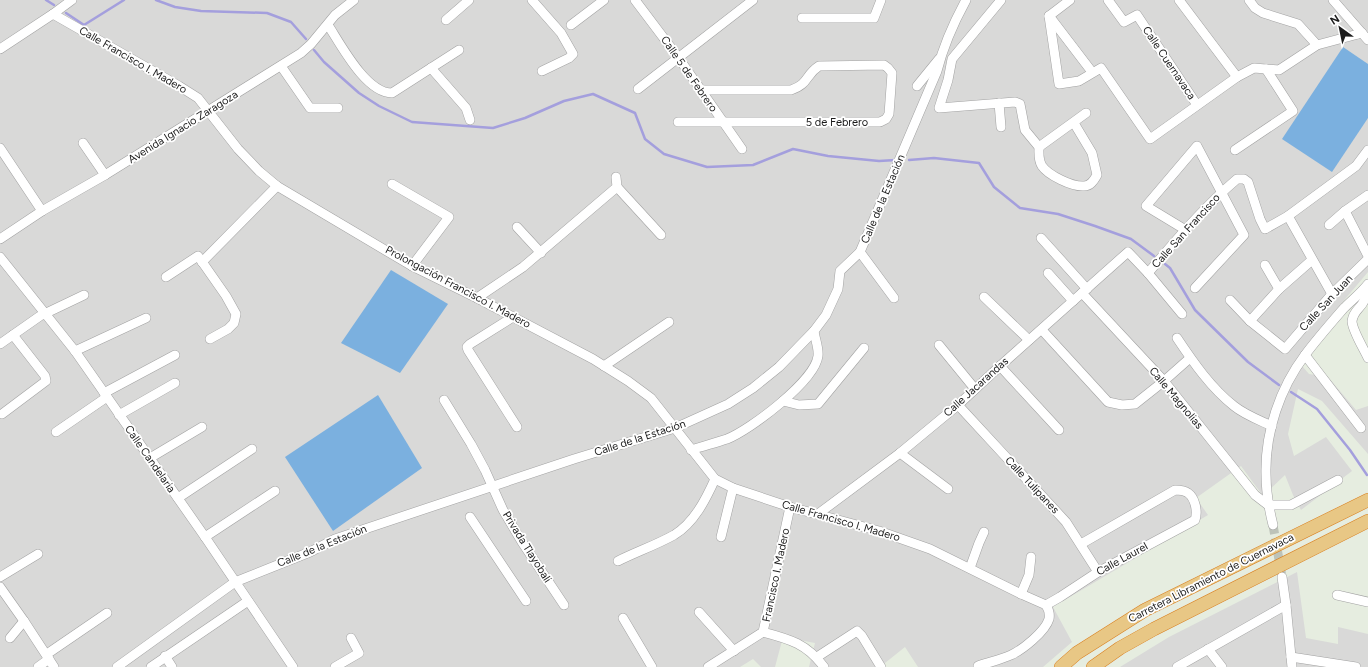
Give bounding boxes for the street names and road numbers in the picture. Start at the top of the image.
street label: Calle Francisco I. Madero [77,24,189,96]
street label: Calle Cuernavaca [1140,24,1198,102]
street label: Calle 5 de Febrero [658,34,720,114]
street label: Avenida Ignacio Zaragoza [126,88,240,166]
street label: 5 de Febrero [806,116,868,129]
street label: Calle de la Estación [858,153,908,245]
street label: Calle San Francisco [1149,191,1223,271]
street label: Prolongación Francisco I. Madero [383,243,533,331]
street label: Calle San Juan [1297,272,1355,334]
street label: Calle Jacarandas [941,355,1011,419]
street label: Calle Magnolias [1146,364,1206,432]
street label: Calle de la Estación [593,417,687,459]
street label: Calle Candelaria [122,423,178,495]
street label: Calle Tulipanes [1002,454,1062,516]
street label: Calle Francisco I. Madero [780,498,902,544]
street label: Privada Tlayobali [500,509,554,585]
street label: Calle de la Estación [275,522,369,570]
street label: Francisco I. Madero [760,527,792,623]
street label: Carretera Libramiento de Cuernavaca [1126,530,1296,626]
street label: Calle Laurel [1094,540,1150,578]

